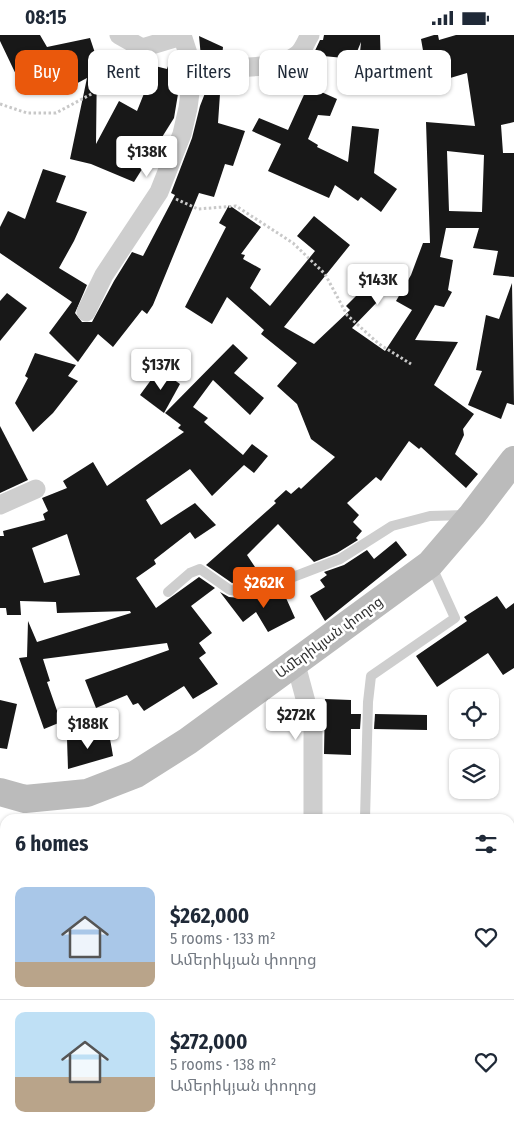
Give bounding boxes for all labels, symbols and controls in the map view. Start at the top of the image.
text: 08:15 [25,6,66,29]
chip: Buy [15,50,78,95]
chip: Rent [88,50,158,95]
chip: Filters [168,50,249,95]
chip: New [259,50,327,95]
chip: Apartment [337,50,451,95]
pin: $138K [112,135,182,178]
text: $138K [127,142,167,161]
pin: $143K [343,263,413,306]
text: $143K [358,270,398,289]
pin: $137K [126,349,196,391]
text: $137K [142,355,180,374]
pin: $262K [229,567,299,609]
text: $262K [244,573,284,592]
street label: Ամերիկյան փողոց [272,593,386,682]
map controls [449,689,499,799]
button: locate [449,689,499,739]
pin: $272K [261,699,331,741]
text: $272K [277,705,315,724]
pin: $188K [53,707,123,750]
text: $188K [68,714,108,733]
button: layers [449,749,499,799]
icon: filters [472,830,500,858]
text: 6 homes [15,831,88,857]
text: $262,000 [170,903,249,929]
icon: home [55,907,115,967]
icon: heart [472,923,500,951]
text: 5 rooms · 133 m² [170,929,276,948]
text: Ամերիկյան փողոց [170,950,317,969]
text: $272,000 [170,1029,247,1055]
icon: home [55,1032,115,1092]
icon: heart [472,1048,500,1076]
text: 5 rooms · 138 m² [170,1055,276,1074]
text: Ամերիկյան փողոց [170,1076,317,1095]

